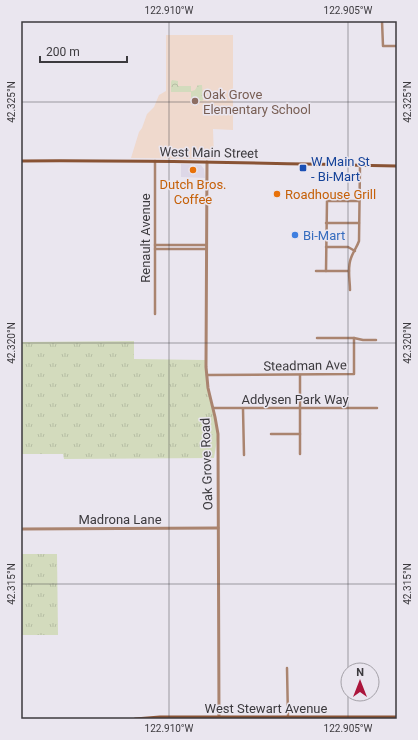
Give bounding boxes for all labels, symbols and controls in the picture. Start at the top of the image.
text: 122.910°W [145,5,194,16]
text: 122.905°W [324,5,373,16]
scale bar [40,38,127,64]
text: 200 m [46,45,80,59]
text: 42.325°N [6,81,17,123]
text: 42.325°N [402,81,413,123]
place label: Oak Grove Elementary School [203,87,311,117]
marker: Oak Grove Elementary School [190,96,200,106]
street label: West Main Street [160,144,258,161]
place label: W Main St - Bi-Mart [311,154,370,184]
marker: W Main St - Bi-Mart [298,163,308,173]
marker: Dutch Bros. Coffee [188,165,198,175]
place label: Dutch Bros. Coffee [159,177,227,207]
place label: Roadhouse Grill [285,187,376,202]
marker: Roadhouse Grill [272,189,282,199]
street label: Renault Avenue [138,193,153,283]
place label: Bi-Mart [303,228,345,243]
marker: Bi-Mart [290,230,300,240]
text: 42.320°N [6,322,17,364]
text: 42.320°N [402,322,413,364]
street label: Steadman Ave [263,357,347,374]
street label: Addysen Park Way [241,392,349,407]
street label: Oak Grove Road [197,418,216,510]
street label: Madrona Lane [78,512,162,527]
text: 42.315°N [6,563,17,605]
text: 42.315°N [402,563,413,605]
north arrow [340,662,380,702]
text: N [356,666,364,679]
street label: West Stewart Avenue [205,701,328,716]
text: 122.910°W [145,723,194,734]
text: 122.905°W [324,723,373,734]

